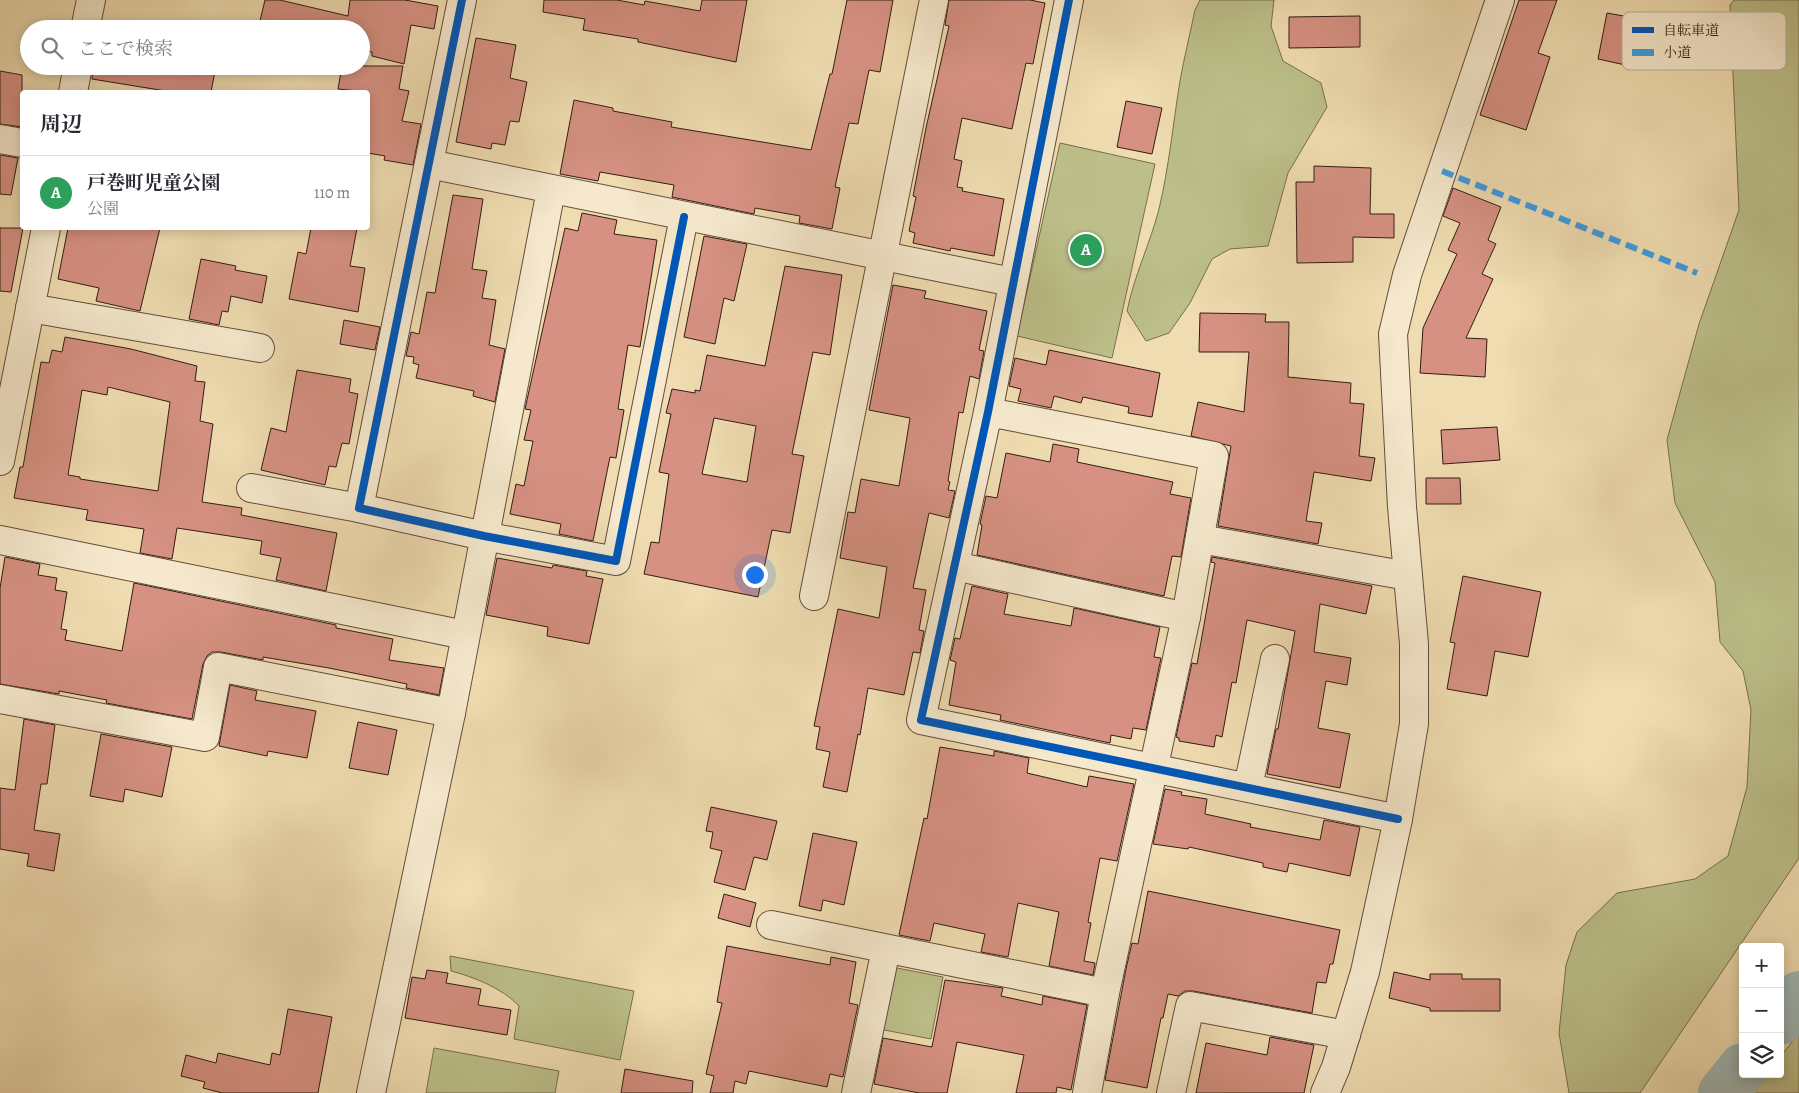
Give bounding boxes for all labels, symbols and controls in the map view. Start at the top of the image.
legend [1622,12,1786,70]
search box [20,20,370,75]
text: 自転車道 [1663,21,1719,40]
icon: search [38,34,66,62]
text: ここで検索 [78,36,173,62]
text: 小道 [1663,43,1691,62]
text: 周辺 [40,110,82,138]
text: 戸巻町児童公園 [87,170,220,196]
text: A [51,182,61,204]
text: 110 m [314,182,350,204]
text: 公園 [87,198,119,220]
pin: A [1070,231,1102,269]
your location [742,562,768,588]
map controls [1739,943,1784,1078]
button: + [1739,943,1784,988]
button: − [1739,988,1784,1033]
button: layers [1739,1033,1784,1078]

